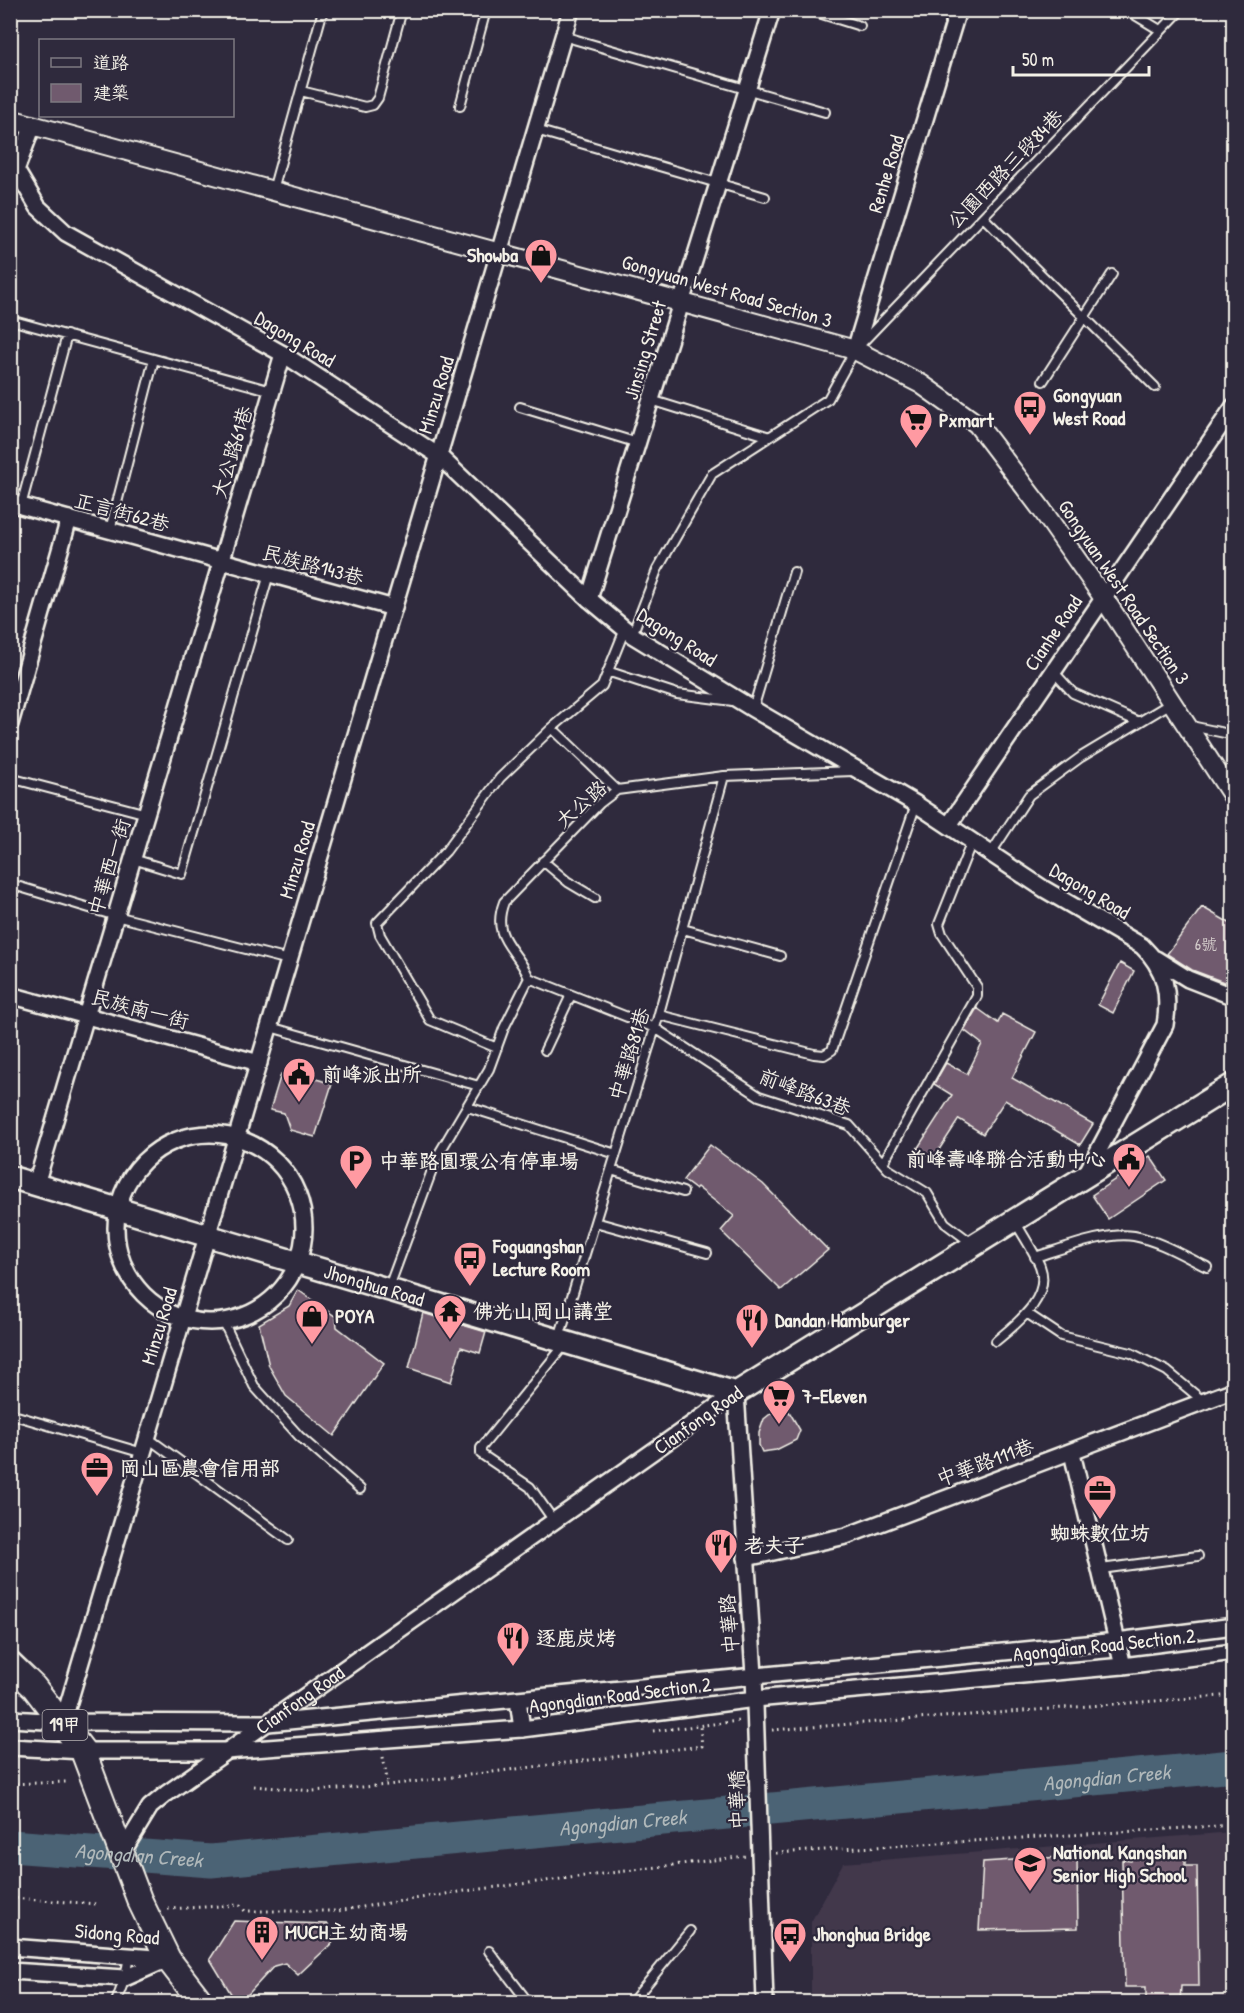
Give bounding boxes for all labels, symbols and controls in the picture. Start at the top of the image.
legend [39,39,234,117]
scale bar [1013,39,1150,77]
text: 50 m [1022,47,1054,72]
text: 道路 [93,50,129,75]
text: 建築 [93,80,129,105]
street label: 公園西路三段84巷 [941,102,1069,234]
street label: Renhe Road [861,132,910,216]
shop icon: Showba [523,237,559,284]
place label: Showba [467,241,518,268]
street label: Gongyuan West Road Section 3 [619,248,835,333]
street label: Jinsing Street [617,296,673,403]
street label: Dagong Road [250,304,341,373]
street label: Minzu Road [411,353,460,437]
place label: Gongyuan West Road [1053,381,1125,431]
bus stop icon: Gongyuan West Road [1012,389,1048,436]
street label: 大公路61巷 [205,401,259,501]
supermarket icon: Pxmart [898,402,934,449]
place label: Pxmart [939,406,995,433]
street label: 正言街62巷 [72,486,174,537]
street label: Gongyuan West Road Section 3 [1052,494,1196,689]
street label: 民族路143巷 [260,538,368,591]
street label: Cianhe Road [1017,589,1088,676]
street label: Dagong Road [632,601,722,672]
street label: 大公路 [549,773,613,833]
street label: 中華西一街 [81,815,136,919]
street label: Minzu Road [272,818,321,902]
street label: Dagong Road [1045,856,1136,925]
house number: 6號 [1195,933,1217,955]
street label: 民族南一街 [88,983,192,1034]
street label: 中華路81巷 [602,1003,656,1104]
public building icon: 前峰派出所 [281,1056,317,1103]
place label: 前峰派出所 [322,1060,422,1087]
street label: 前峰路63巷 [755,1062,856,1122]
public building icon: 前峰壽峰聯合活動中心 [1111,1141,1147,1188]
parking icon: 中華路圓環公有停車場 [338,1143,374,1190]
place label: 前峰壽峰聯合活動中心 [906,1145,1106,1172]
place label: 中華路圓環公有停車場 [379,1147,579,1174]
place label: Foguangshan Lecture Room [492,1232,590,1282]
bus stop icon: Foguangshan Lecture Room [452,1240,488,1287]
street label: Jhonghua Road [321,1257,428,1313]
street label: Minzu Road [134,1284,183,1368]
temple icon: 佛光山岡山講堂 [432,1293,468,1340]
place label: 佛光山岡山講堂 [473,1297,613,1324]
shop icon: POYA [294,1298,330,1345]
place label: POYA [335,1302,375,1329]
restaurant icon: Dandan Hamburger [734,1302,770,1349]
place label: Dandan Hamburger [775,1306,910,1334]
supermarket icon: 7-Eleven [761,1378,797,1425]
street label: Cianfong Road [648,1379,748,1460]
place label: 7-Eleven [801,1382,867,1409]
street label: 中華路111巷 [932,1431,1038,1492]
office icon: 岡山區農會信用部 [79,1450,115,1497]
place label: 岡山區農會信用部 [120,1454,280,1481]
office icon: 蜘蛛數位坊 [1082,1473,1118,1520]
place label: 蜘蛛數位坊 [1050,1519,1150,1546]
restaurant icon: 老夫子 [703,1527,739,1574]
place label: 老夫子 [744,1531,804,1558]
street label: 中華路 [713,1592,744,1655]
restaurant icon: 逐鹿炭烤 [495,1620,531,1667]
street label: Agongdian Road Section 2 [1011,1621,1197,1667]
place label: 逐鹿炭烤 [536,1624,616,1651]
street label: Cianfong Road [250,1659,349,1740]
street label: Agongdian Road Section 2 [527,1670,713,1719]
road number: 19甲 [42,1710,88,1740]
water label: Agongdian Creek [1042,1757,1174,1798]
street label: 中華橋 [722,1770,751,1830]
water label: Agongdian Creek [558,1802,690,1843]
water label: Agongdian Creek [74,1836,206,1874]
place label: National Kangshan Senior High School [1053,1838,1187,1889]
school or university icon: National Kangshan Senior High School [1012,1845,1048,1892]
building icon: MUCH主幼商場 [244,1914,280,1961]
street label: Sidong Road [74,1916,161,1951]
bus stop icon: Jhonghua Bridge [772,1916,808,1963]
place label: MUCH主幼商場 [285,1918,408,1945]
place label: Jhonghua Bridge [813,1920,931,1948]

